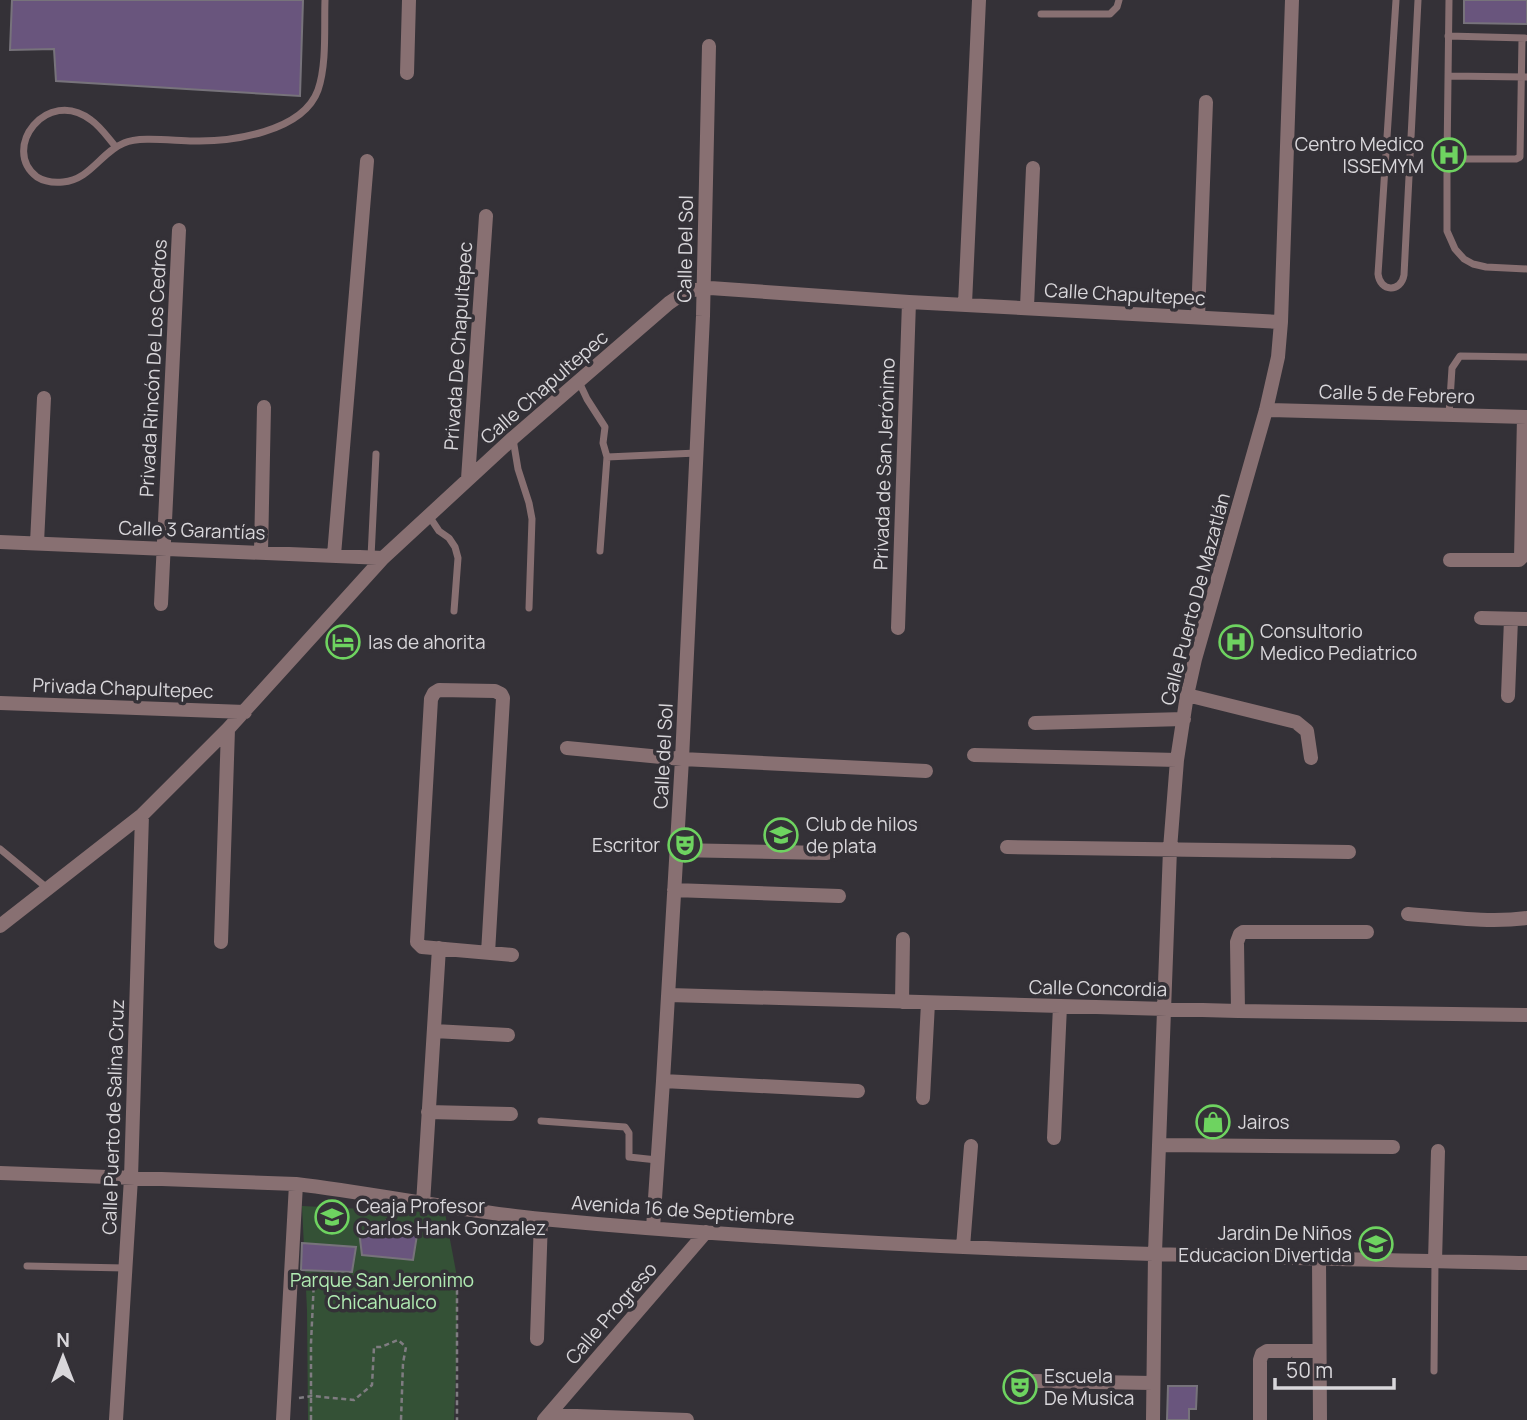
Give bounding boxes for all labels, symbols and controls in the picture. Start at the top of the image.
place label: Centro Medico ISSEMYM [1295,131,1424,179]
hospital icon: Centro Medico ISSEMYM [1430,136,1468,174]
street label: Calle Del Sol [671,195,699,303]
street label: Privada Rincón De Los Cedros [133,238,173,498]
street label: Privada De Chapultepec [438,241,478,451]
street label: Calle Chapultepec [1044,277,1206,311]
street label: Calle Chapultepec [475,324,613,450]
street label: Privada de San Jerónimo [867,357,901,571]
street label: Calle 5 de Febrero [1319,378,1475,410]
street label: Calle Puerto De Mazatlán [1154,490,1236,708]
street label: Calle 3 Garantías [118,514,266,546]
place label: Consultorio Medico Pediatrico [1260,618,1417,666]
hotel icon: las de ahorita [324,623,362,661]
hospital icon: Consultorio Medico Pediatrico [1217,623,1255,661]
place label: las de ahorita [368,629,485,655]
street label: Privada Chapultepec [32,672,214,704]
street label: Calle del Sol [647,702,679,810]
place label: Club de hilos de plata [806,811,918,859]
school or university icon: Club de hilos de plata [762,816,800,854]
theatre icon: Escritor [666,826,704,864]
place label: Escritor [592,832,660,858]
street label: Calle Concordia [1029,974,1167,1002]
street label: Calle Puerto de Salina Cruz [96,999,130,1235]
shop icon: Jairos [1194,1103,1232,1141]
place label: Jairos [1238,1109,1290,1135]
street label: Avenida 16 de Septiembre [571,1189,795,1231]
place label: Ceaja Profesor Carlos Hank Gonzalez [356,1193,546,1241]
school or university icon: Ceaja Profesor Carlos Hank Gonzalez [313,1198,351,1236]
place label: Jardin De Niños Educacion Divertida [1178,1220,1352,1268]
school or university icon: Jardin De Niños Educacion Divertida [1357,1225,1395,1263]
street label: Calle Progreso [559,1256,663,1370]
park label: Parque San Jeronimo Chicahualco [290,1267,474,1315]
north arrow [28,1322,98,1392]
text: N [56,1327,70,1353]
scale bar [1275,1346,1394,1390]
text: 50 m [1286,1356,1333,1384]
place label: Escuela De Musica [1044,1363,1134,1411]
theatre icon: Escuela De Musica [1001,1368,1039,1406]

